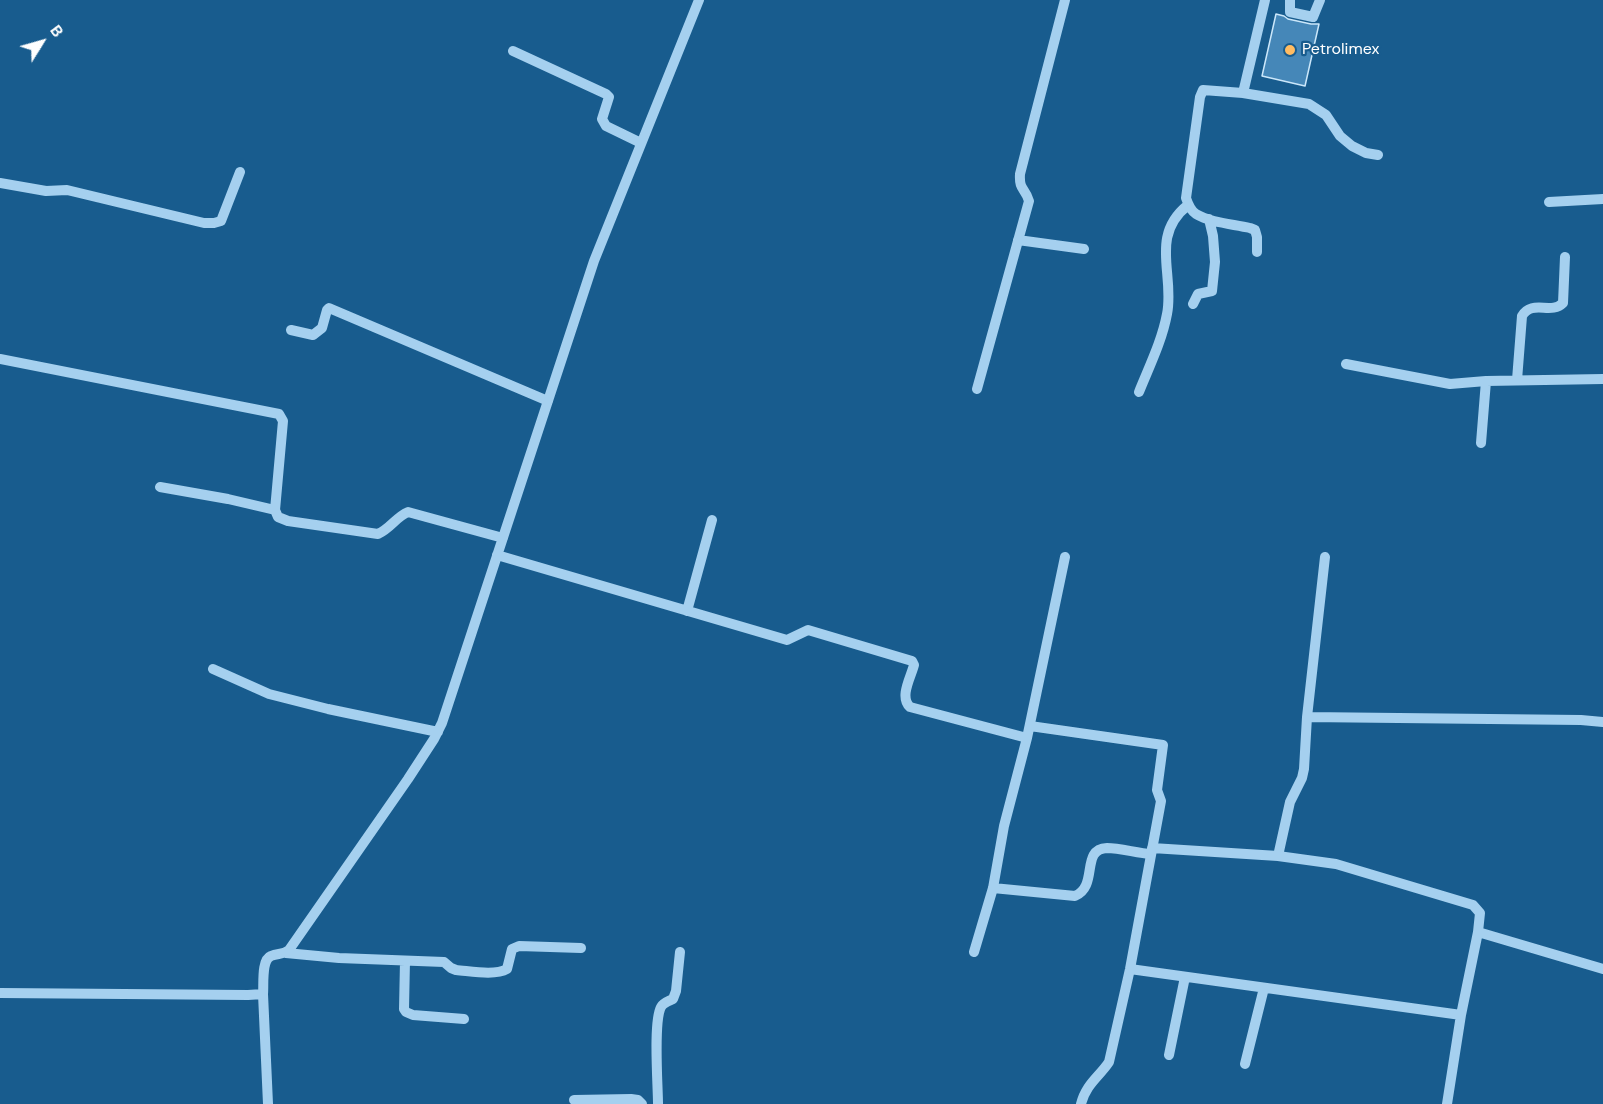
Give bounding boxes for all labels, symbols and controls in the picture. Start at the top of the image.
north arrow [12,12,72,72]
text: B [45,20,68,41]
place label: Petrolimex [1302,40,1379,60]
marker: Petrolimex [1283,43,1297,57]

